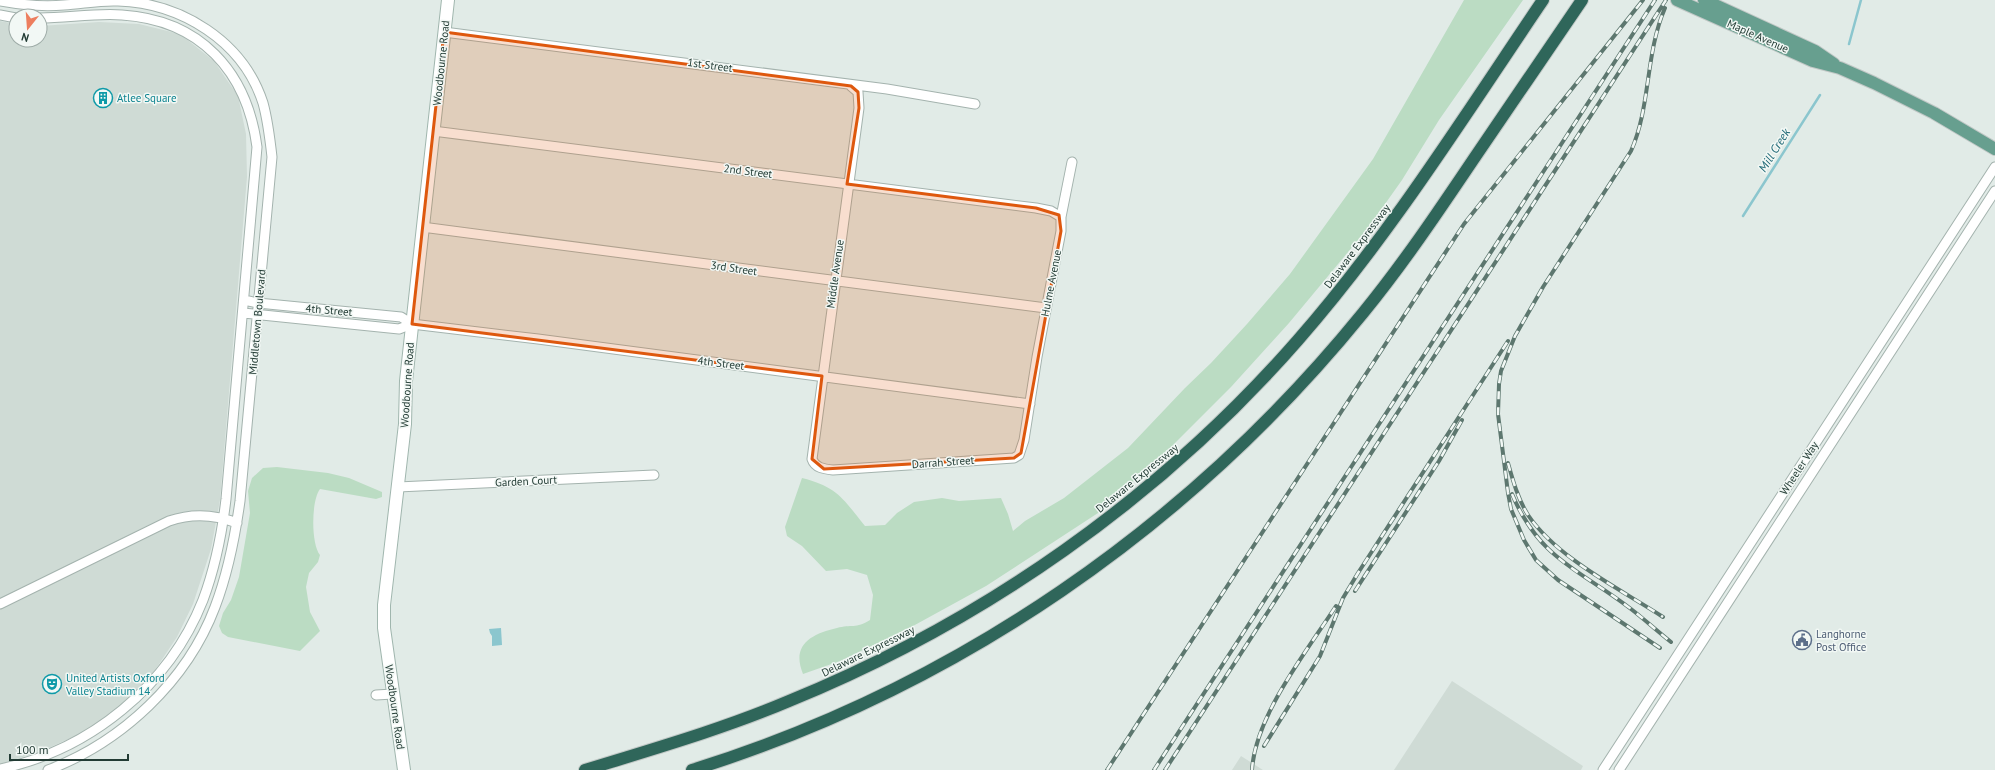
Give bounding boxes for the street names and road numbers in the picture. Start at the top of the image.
street label: Maple Avenue [1725,16,1791,56]
street label: Woodbourne Road [430,20,452,106]
street label: 1st Street [687,55,734,75]
street label: 2nd Street [723,161,773,181]
street label: Delaware Expressway [1321,200,1394,291]
street label: Middle Avenue [823,238,847,309]
street label: Hulme Avenue [1038,248,1064,318]
street label: 3rd Street [710,258,758,278]
street label: Middletown Boulevard [245,269,269,375]
street label: 4th Street [305,301,353,319]
street label: Woodbourne Road [397,342,417,428]
street label: 4th Street [697,353,745,373]
street label: Wheeler Way [1777,438,1822,497]
street label: Delaware Expressway [1093,440,1182,516]
street label: Darrah Street [911,453,975,471]
street label: Garden Court [495,472,558,490]
street label: Delaware Expressway [819,622,918,680]
street label: Woodbourne Road [382,664,408,750]

